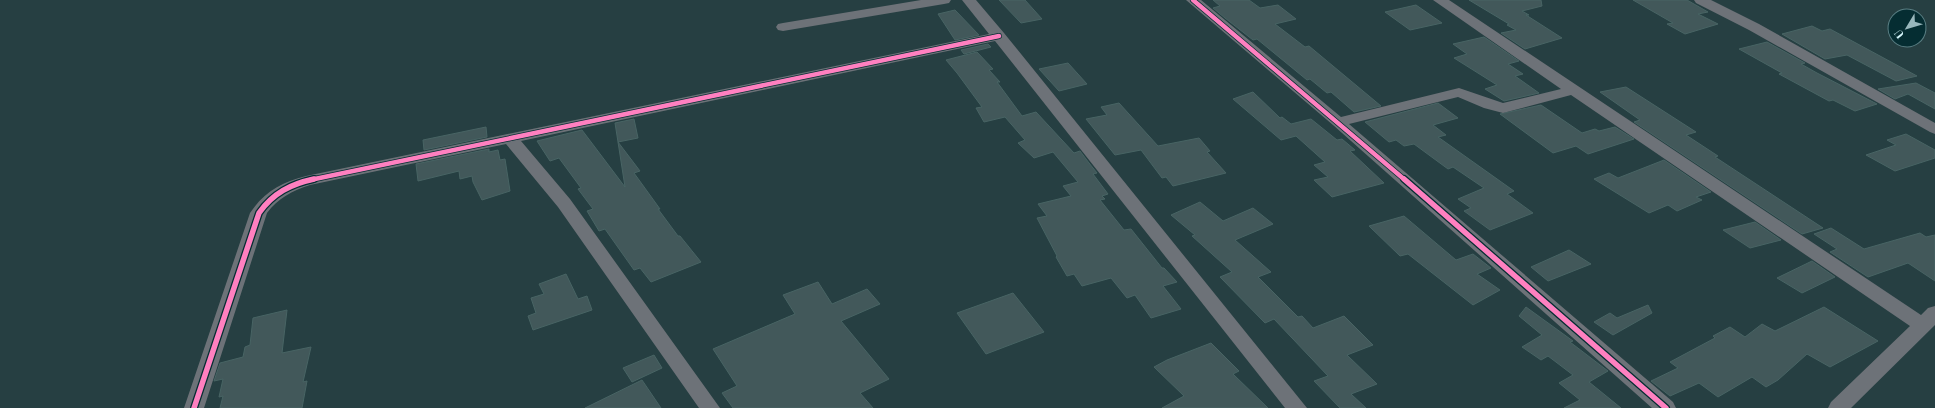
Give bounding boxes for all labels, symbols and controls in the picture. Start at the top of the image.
north arrow [1887,8,1927,48]
text: U [1890,27,1907,42]

